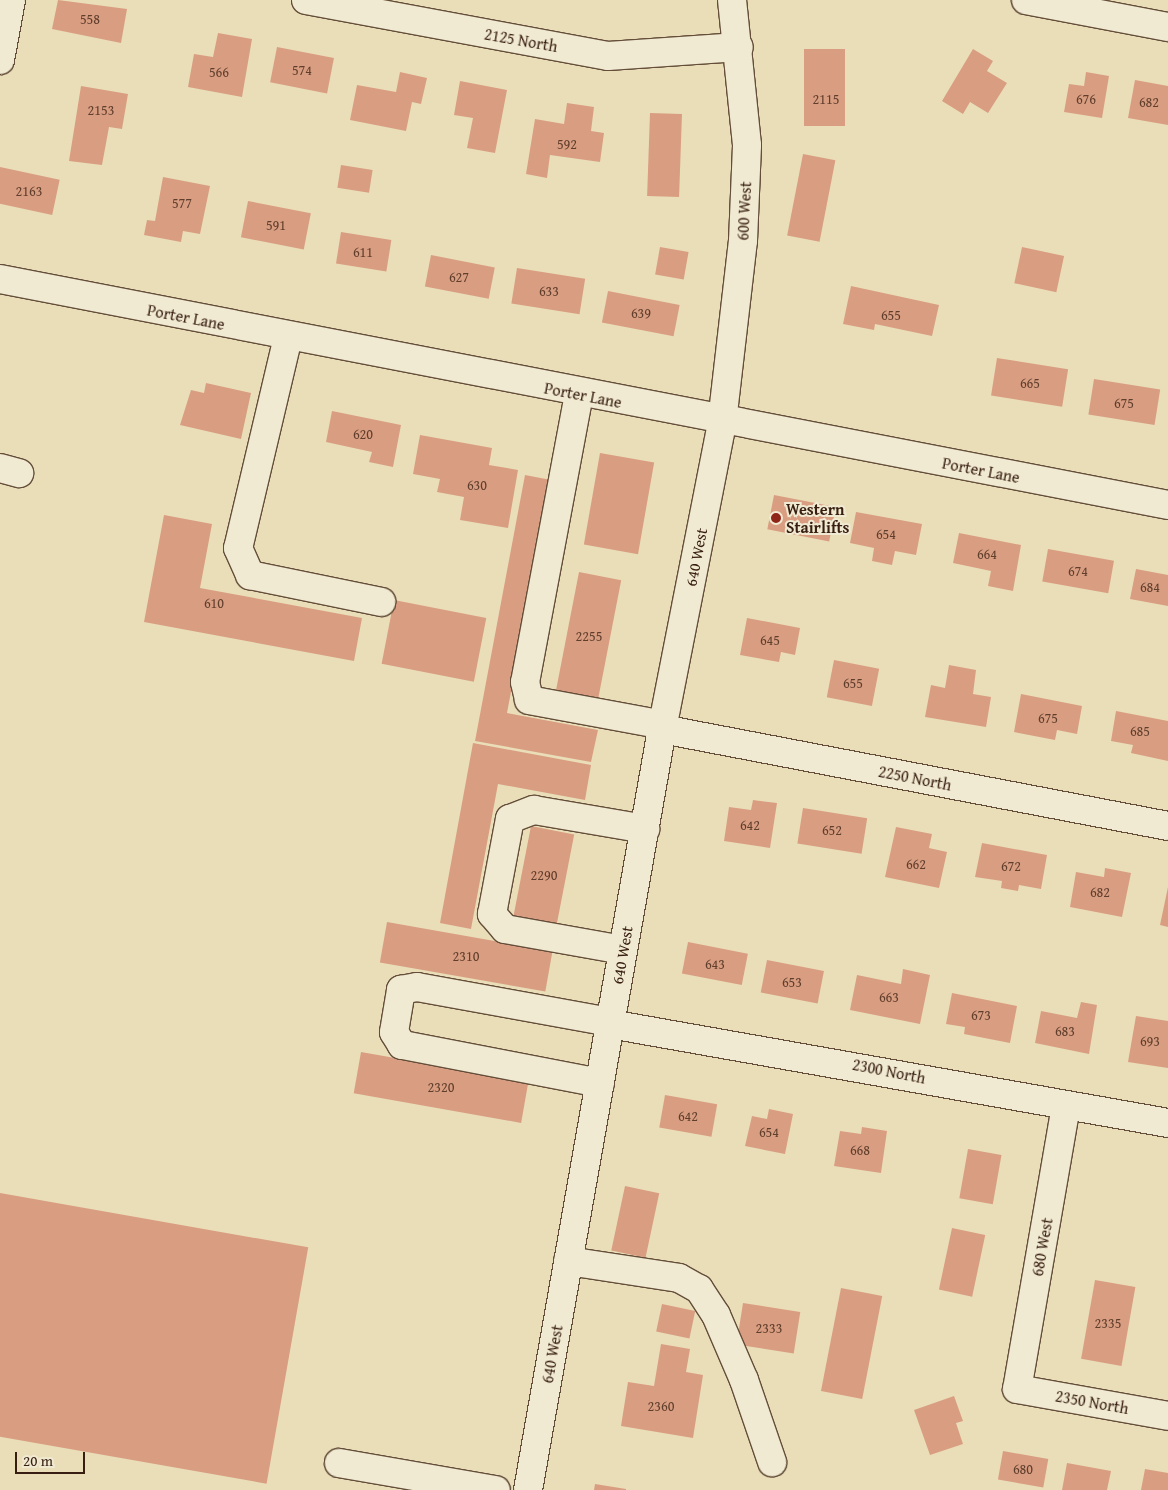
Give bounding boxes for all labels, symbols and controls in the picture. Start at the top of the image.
house number: 558 [80,11,100,27]
street label: 2125 North [483,24,559,56]
house number: 574 [292,62,312,78]
house number: 566 [209,64,229,80]
house number: 2115 [813,91,839,107]
house number: 676 [1076,91,1096,107]
house number: 682 [1139,94,1159,110]
house number: 2153 [88,102,114,118]
house number: 592 [557,136,577,152]
street label: 600 West [733,181,755,241]
house number: 2163 [16,183,42,199]
house number: 577 [172,195,192,211]
house number: 591 [266,217,286,233]
house number: 611 [353,244,373,260]
house number: 627 [449,269,469,285]
house number: 633 [539,283,559,299]
street label: Porter Lane [146,300,226,334]
house number: 639 [631,305,651,321]
house number: 655 [881,307,901,323]
house number: 665 [1020,375,1040,391]
street label: Porter Lane [543,378,623,412]
house number: 675 [1114,395,1134,411]
house number: 620 [353,426,373,442]
street label: Porter Lane [941,453,1021,487]
house number: 630 [467,477,487,493]
place label: Western Stairlifts [786,499,849,537]
marker: Western Stairlifts [770,512,782,524]
street label: 640 West [681,526,711,588]
house number: 654 [876,526,896,542]
house number: 664 [977,546,997,562]
house number: 674 [1068,563,1088,579]
house number: 684 [1140,579,1160,595]
house number: 610 [204,595,224,611]
house number: 2255 [576,628,602,644]
house number: 645 [760,632,780,648]
house number: 655 [843,675,863,691]
house number: 675 [1038,710,1058,726]
house number: 685 [1130,723,1150,739]
street label: 2250 North [877,761,953,795]
house number: 642 [740,817,760,833]
house number: 652 [822,822,842,838]
house number: 662 [906,856,926,872]
house number: 672 [1001,858,1021,874]
house number: 2290 [531,867,557,883]
house number: 682 [1090,884,1110,900]
street label: 640 West [607,924,637,986]
house number: 2310 [453,948,479,964]
house number: 643 [705,956,725,972]
house number: 653 [782,974,802,990]
house number: 663 [879,989,899,1005]
house number: 673 [971,1007,991,1023]
house number: 683 [1055,1023,1075,1039]
house number: 693 [1140,1033,1160,1049]
street label: 2300 North [851,1054,927,1088]
house number: 2320 [428,1079,454,1095]
house number: 642 [678,1108,698,1124]
house number: 654 [759,1124,779,1140]
house number: 668 [850,1142,870,1158]
street label: 680 West [1027,1216,1057,1278]
house number: 2335 [1095,1315,1121,1331]
house number: 2333 [756,1320,782,1336]
street label: 640 West [537,1323,567,1385]
street label: 2350 North [1054,1386,1130,1418]
house number: 2360 [648,1398,674,1414]
scale bar [18,1442,88,1474]
text: 20 m [23,1450,53,1471]
house number: 680 [1013,1461,1033,1477]

